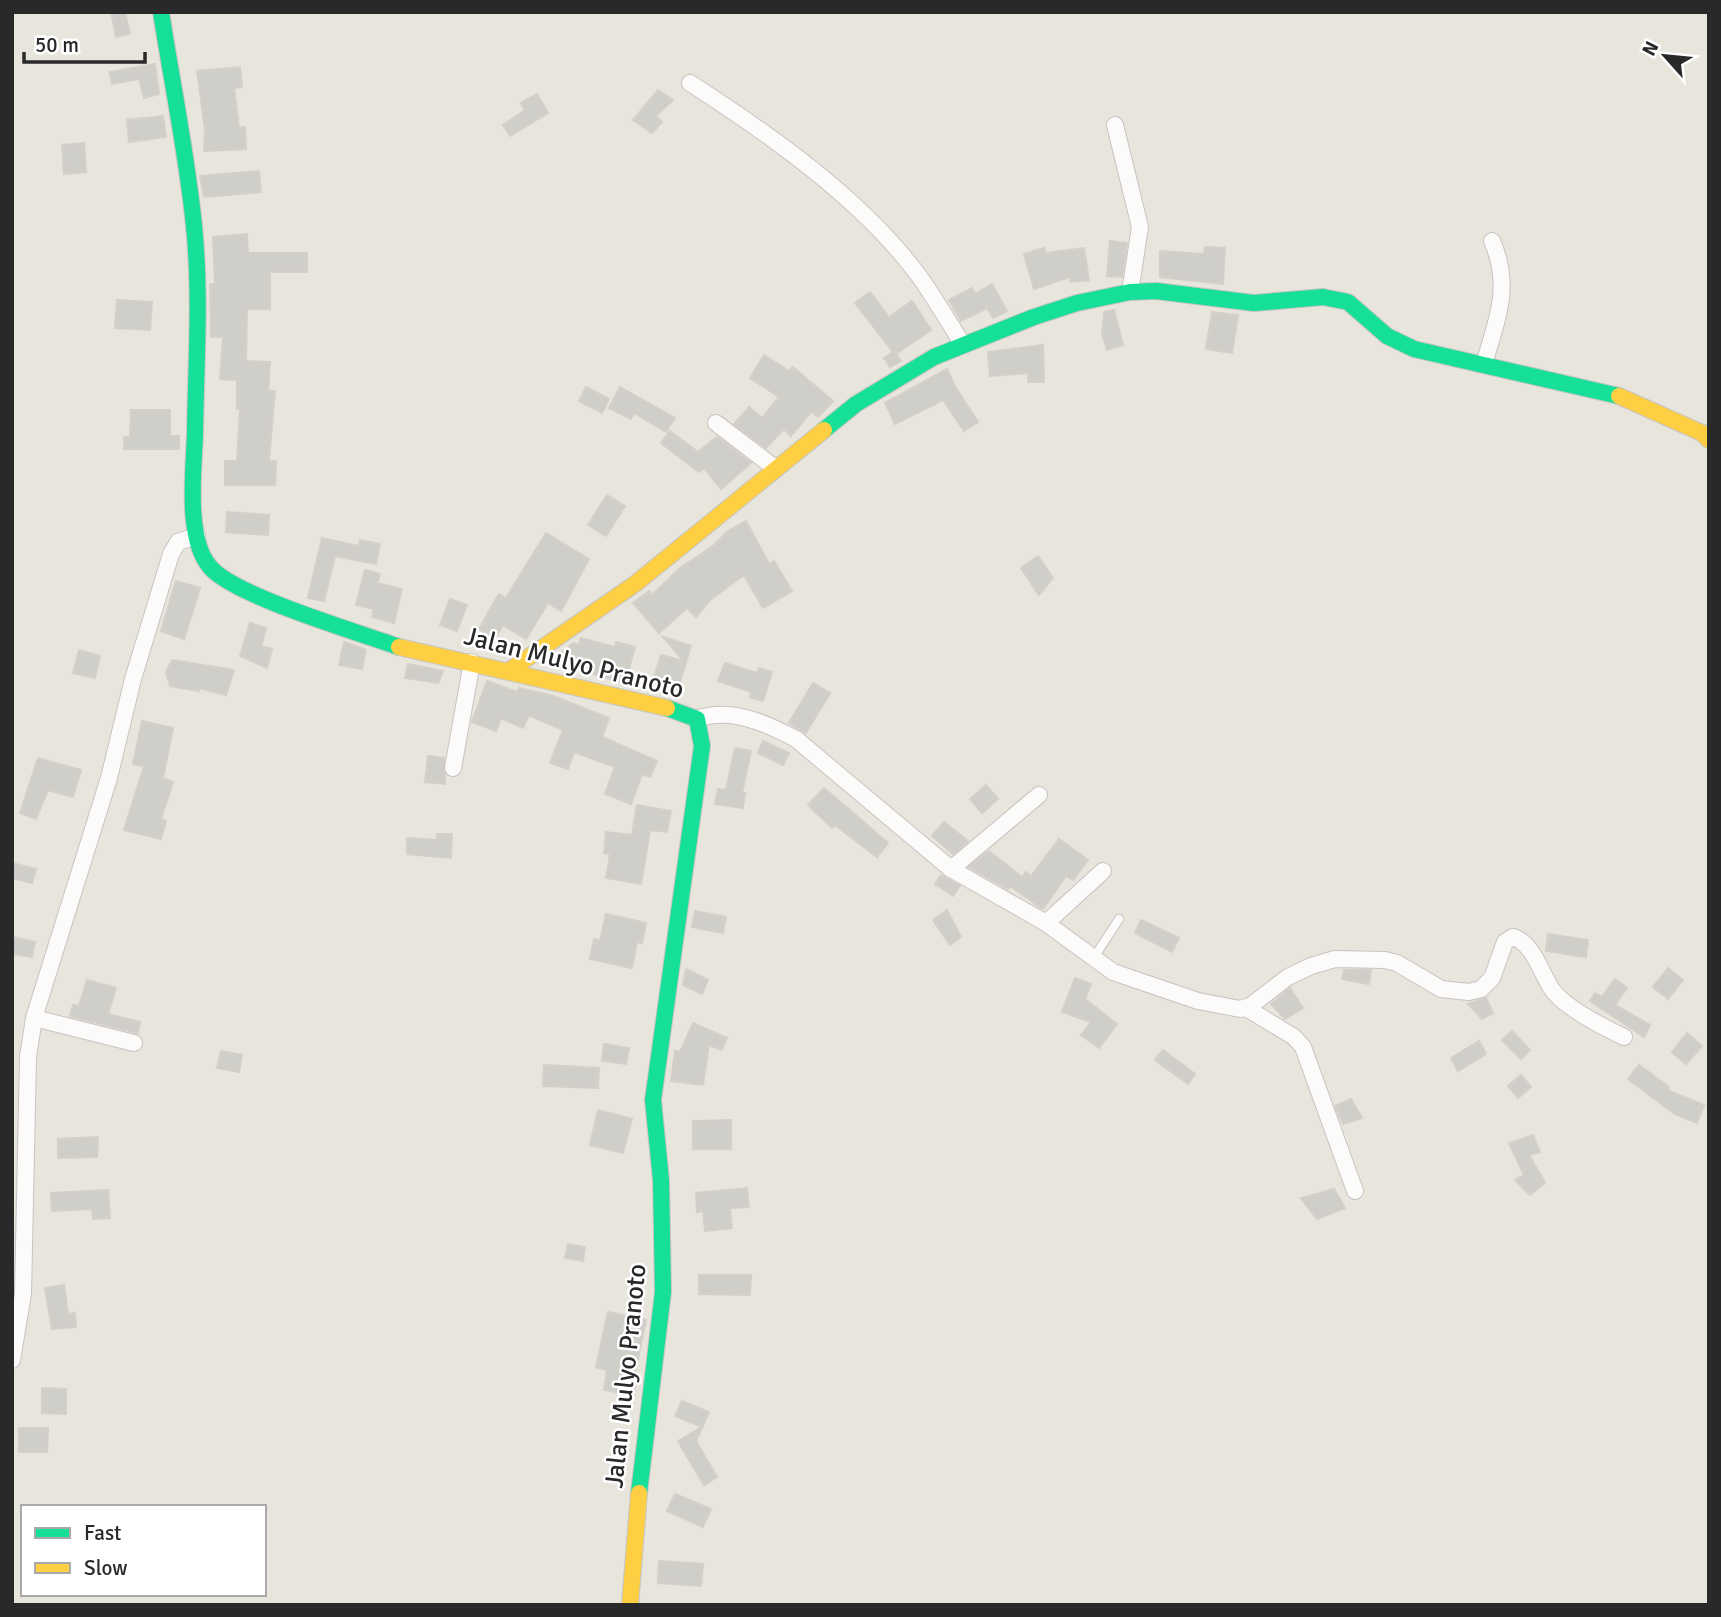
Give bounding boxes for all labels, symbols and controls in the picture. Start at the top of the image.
scale bar [24,21,145,65]
north arrow [1630,21,1700,91]
text: 50 m [35,32,79,58]
text: N [1637,37,1664,60]
street label: Jalan Mulyo Pranoto [461,620,687,706]
street label: Jalan Mulyo Pranoto [598,1262,654,1490]
legend [21,1505,266,1596]
text: Fast [84,1520,121,1546]
text: Slow [84,1555,128,1581]

